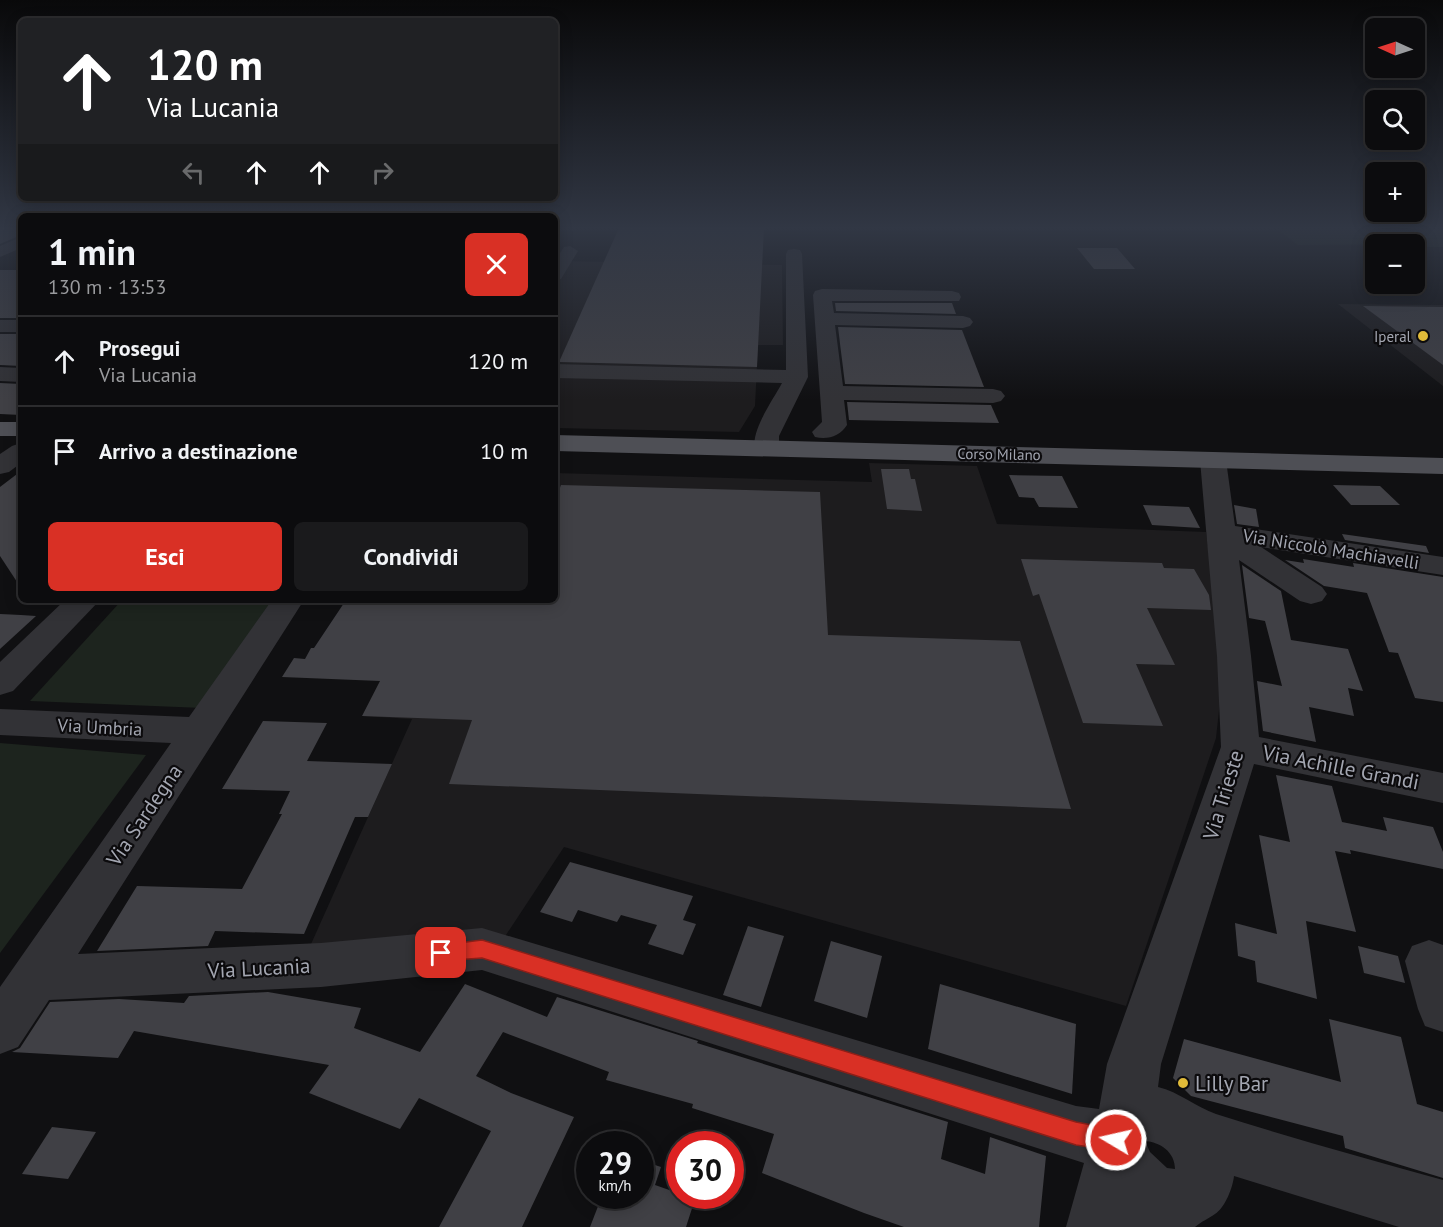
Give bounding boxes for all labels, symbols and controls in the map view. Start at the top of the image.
north arrow [1365,18,1425,78]
map controls [1365,18,1425,294]
text: 120 m [147,37,263,92]
icon: ahead [48,42,126,120]
text: Via Lucania [147,90,279,124]
button: search [1365,90,1425,150]
icon: left [177,156,210,189]
icon: ahead [240,156,273,189]
icon: ahead [303,156,336,189]
icon: right [366,156,399,189]
button: + [1365,162,1425,222]
text: 1 min [48,228,136,275]
button: close [465,233,528,296]
button: − [1365,234,1425,294]
text: 130 m · 13:53 [48,274,166,300]
place label: Iperal [1374,327,1412,346]
marker: Iperal [1416,329,1430,343]
text: Prosegui [99,334,180,362]
icon: ahead [48,345,81,378]
text: 120 m [468,347,528,375]
text: Via Lucania [99,362,197,388]
icon: arrive [48,435,81,468]
text: Arrivo a destinazione [99,437,298,465]
text: 10 m [480,437,528,465]
street label: Corso Milano [957,444,1041,464]
button: Esci [48,522,282,591]
button: Condividi [294,522,528,591]
street label: Via Niccolò Machiavelli [1240,524,1421,574]
street label: Via Umbria [56,713,143,741]
street label: Via Achille Grandi [1259,738,1422,795]
street label: Via Trieste [1196,747,1249,844]
street label: Via Sardegna [99,759,188,872]
pin [415,927,466,978]
icon: arrive [424,936,457,969]
street label: Via Lucania [206,952,311,984]
place label: Lilly Bar [1195,1070,1268,1097]
marker: Lilly Bar [1176,1076,1190,1090]
position arrow [1084,1108,1148,1172]
speed limit sign: 30 [666,1131,744,1209]
text: 29 [598,1143,632,1182]
text: km/h [599,1176,631,1195]

